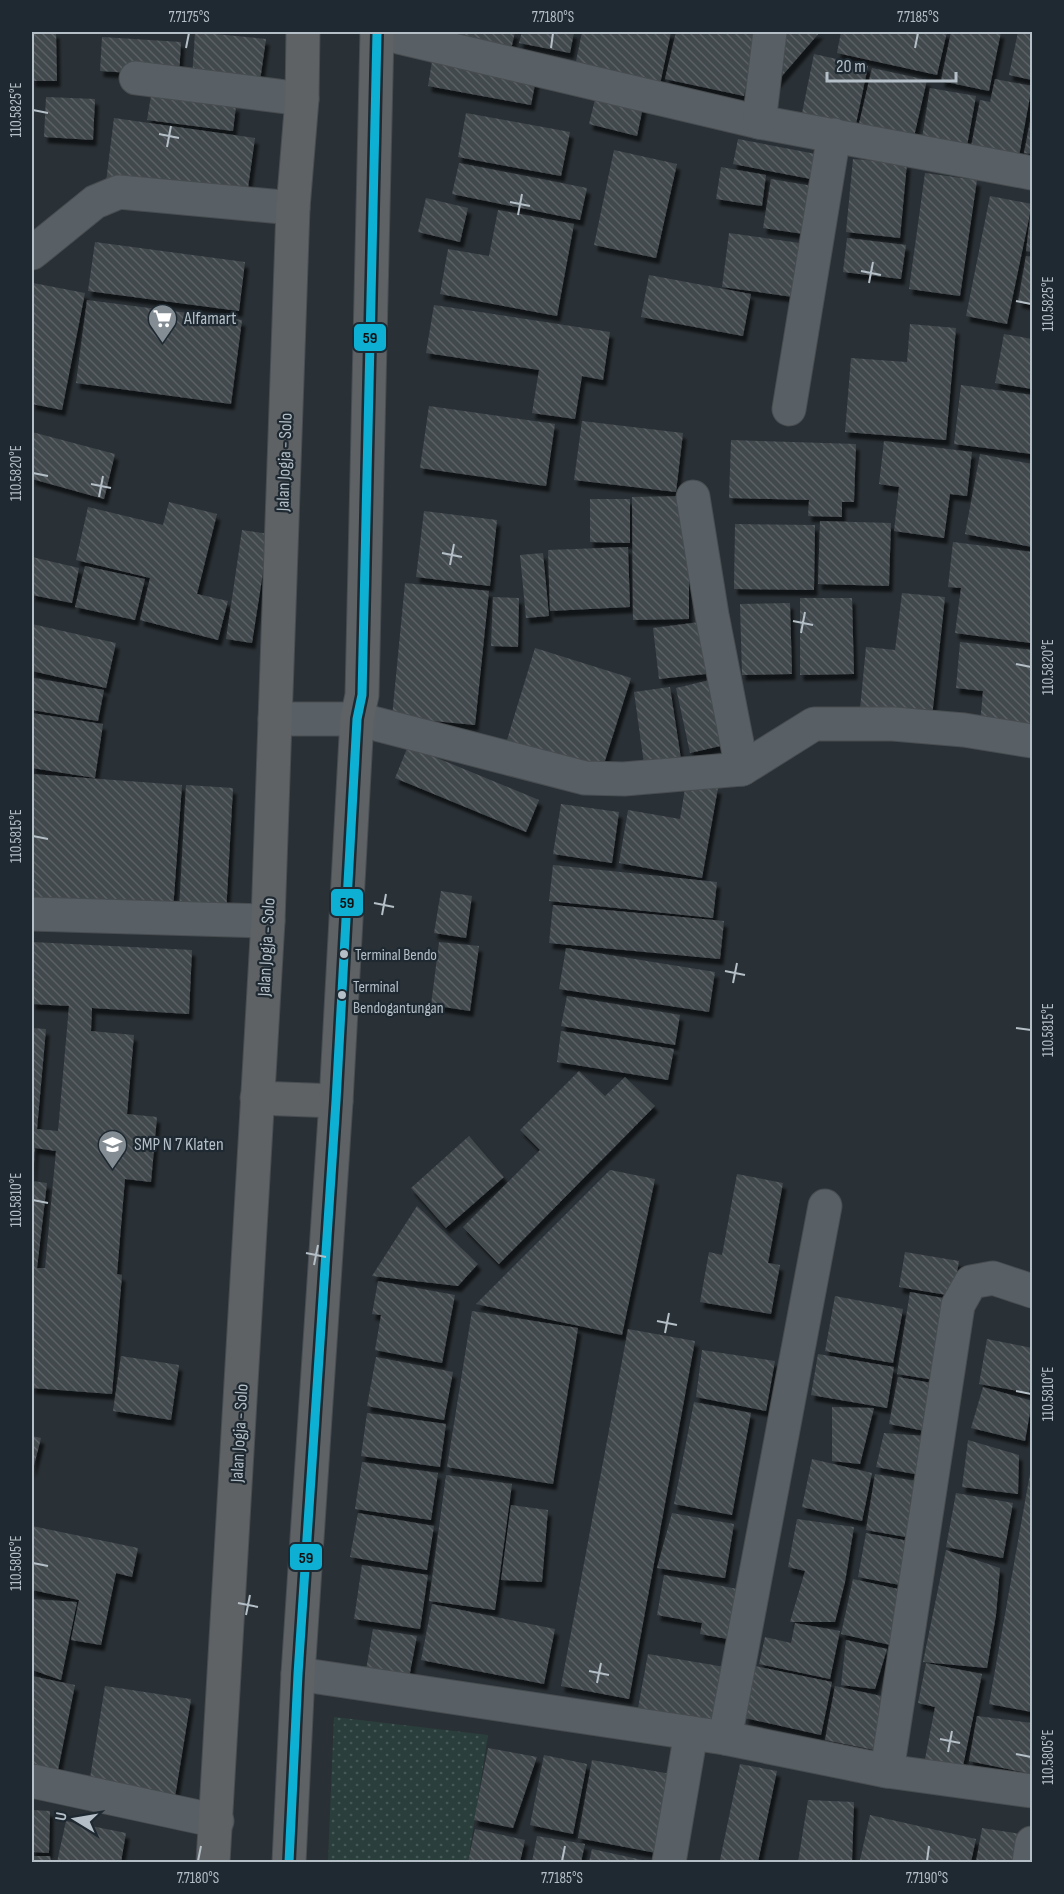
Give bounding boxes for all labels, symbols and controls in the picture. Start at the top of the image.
text: 7.7175°S [168,8,210,27]
text: 7.7180°S [532,8,574,27]
text: 7.7185°S [897,8,939,27]
scale bar [827,45,956,83]
text: 20 m [836,56,866,77]
text: 110.5825°E [7,82,26,138]
text: 110.5825°E [1039,276,1058,332]
supermarket icon: Alfamart [147,302,179,344]
place label: Alfamart [183,308,237,329]
line badge: 59 [353,323,387,352]
text: 59 [363,329,377,348]
street label: Jalan Jogja - Solo [272,412,297,513]
text: 110.5820°E [7,445,26,501]
text: 110.5820°E [1039,639,1058,695]
text: 110.5815°E [7,809,26,863]
line badge: 59 [330,888,364,917]
text: 59 [340,894,354,913]
street label: Jalan Jogja - Solo [253,897,280,998]
place label: Terminal Bendo [355,946,437,965]
marker: Terminal Bendo [338,948,350,960]
place label: Terminal Bendogantungan [353,978,444,1018]
marker: Terminal Bendogantungan [336,989,348,1001]
text: 110.5815°E [1039,1003,1058,1057]
school or university icon: SMP N 7 Klaten [97,1128,129,1170]
place label: SMP N 7 Klaten [134,1134,224,1155]
text: 110.5810°E [7,1173,26,1227]
text: 110.5810°E [1039,1367,1058,1421]
street label: Jalan Jogja - Solo [226,1383,253,1484]
text: 110.5805°E [7,1535,26,1591]
line badge: 59 [289,1543,323,1571]
text: 59 [299,1549,313,1568]
text: 110.5805°E [1039,1729,1058,1785]
north arrow [45,1789,105,1849]
text: U [52,1811,72,1822]
text: 7.7180°S [177,1869,219,1888]
text: 7.7185°S [541,1869,583,1888]
text: 7.7190°S [906,1869,948,1888]

